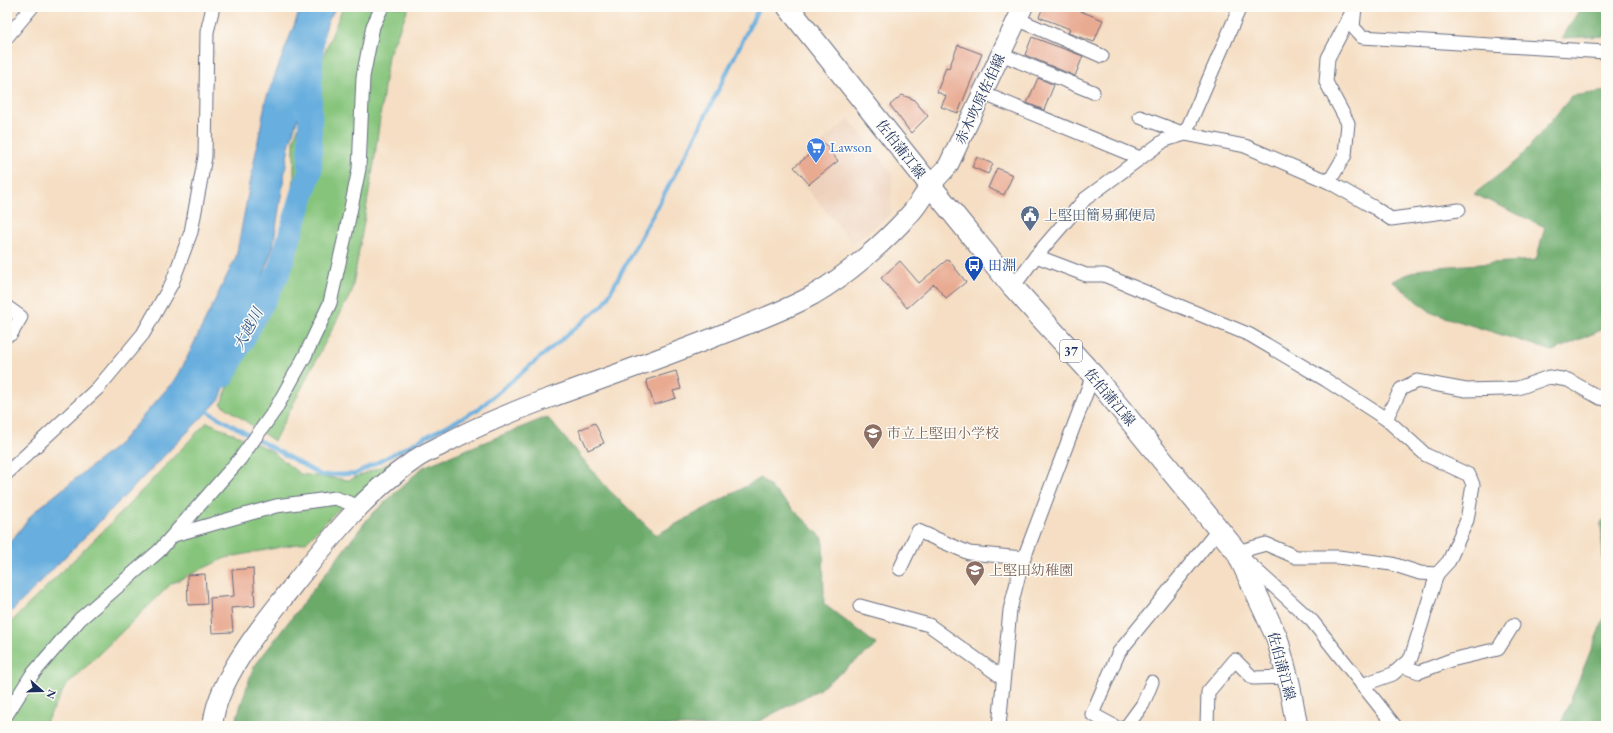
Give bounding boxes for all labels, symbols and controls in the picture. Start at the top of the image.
street label: 赤木吹原佐伯線 [951,51,1009,147]
street label: 佐伯蒲江線 [872,116,930,182]
supermarket icon: Lawson [805,136,827,164]
place label: Lawson [830,138,873,156]
public building icon: 上堅田簡易郵便局 [1019,204,1041,232]
place label: 上堅田簡易郵便局 [1044,206,1156,224]
bus stop icon: 田淵 [963,254,985,282]
place label: 田淵 [988,256,1016,274]
water label: 大越川 [229,303,267,353]
road number: 37 [1060,340,1082,362]
street label: 佐伯蒲江線 [1081,364,1139,430]
school or university icon: 市立上堅田小学校 [862,422,884,450]
place label: 市立上堅田小学校 [887,424,999,442]
school or university icon: 上堅田幼稚園 [964,559,986,587]
place label: 上堅田幼稚園 [989,561,1073,579]
street label: 佐伯蒲江線 [1264,630,1300,702]
north arrow [22,671,62,711]
text: N [43,688,59,701]

